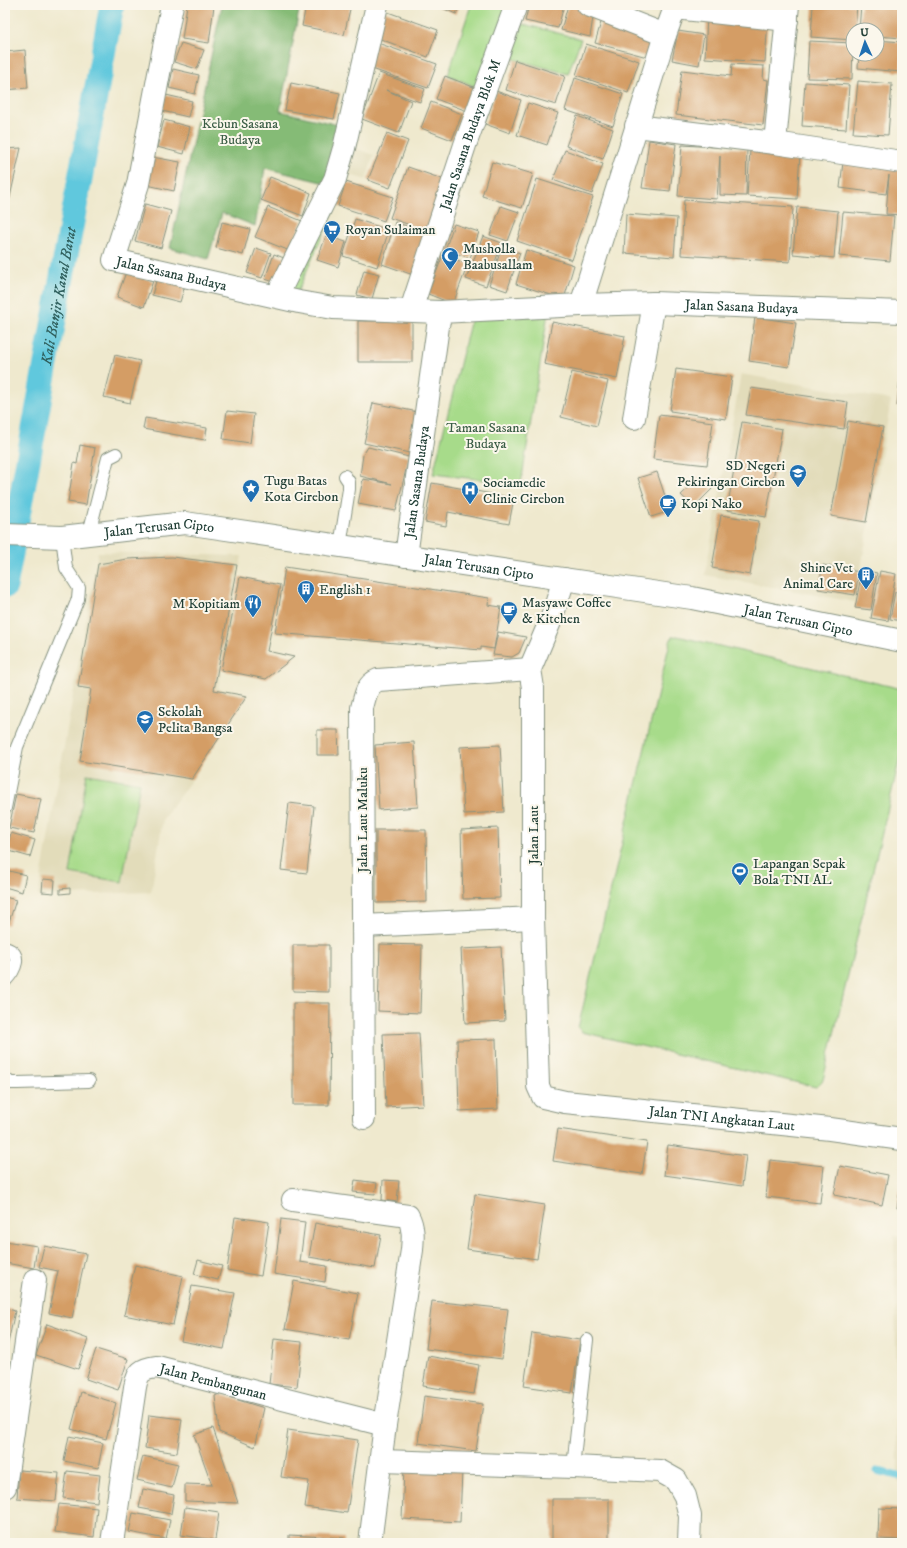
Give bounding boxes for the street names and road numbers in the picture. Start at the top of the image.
street label: Jalan Sasana Budaya Blok M [436,57,506,215]
street label: Jalan Sasana Budaya [112,252,229,295]
street label: Jalan Sasana Budaya [683,296,798,318]
street label: Jalan Sasana Budaya [400,425,434,541]
street label: Jalan Terusan Cipto [101,515,216,542]
street label: Jalan Terusan Cipto [421,550,535,585]
street label: Jalan Terusan Cipto [740,600,855,641]
street label: Jalan Laut Maluku [354,767,372,875]
street label: Jalan Laut [525,805,543,867]
street label: Jalan TNI Angkatan Laut [646,1102,796,1135]
street label: Jalan Pembangunan [156,1360,269,1405]

